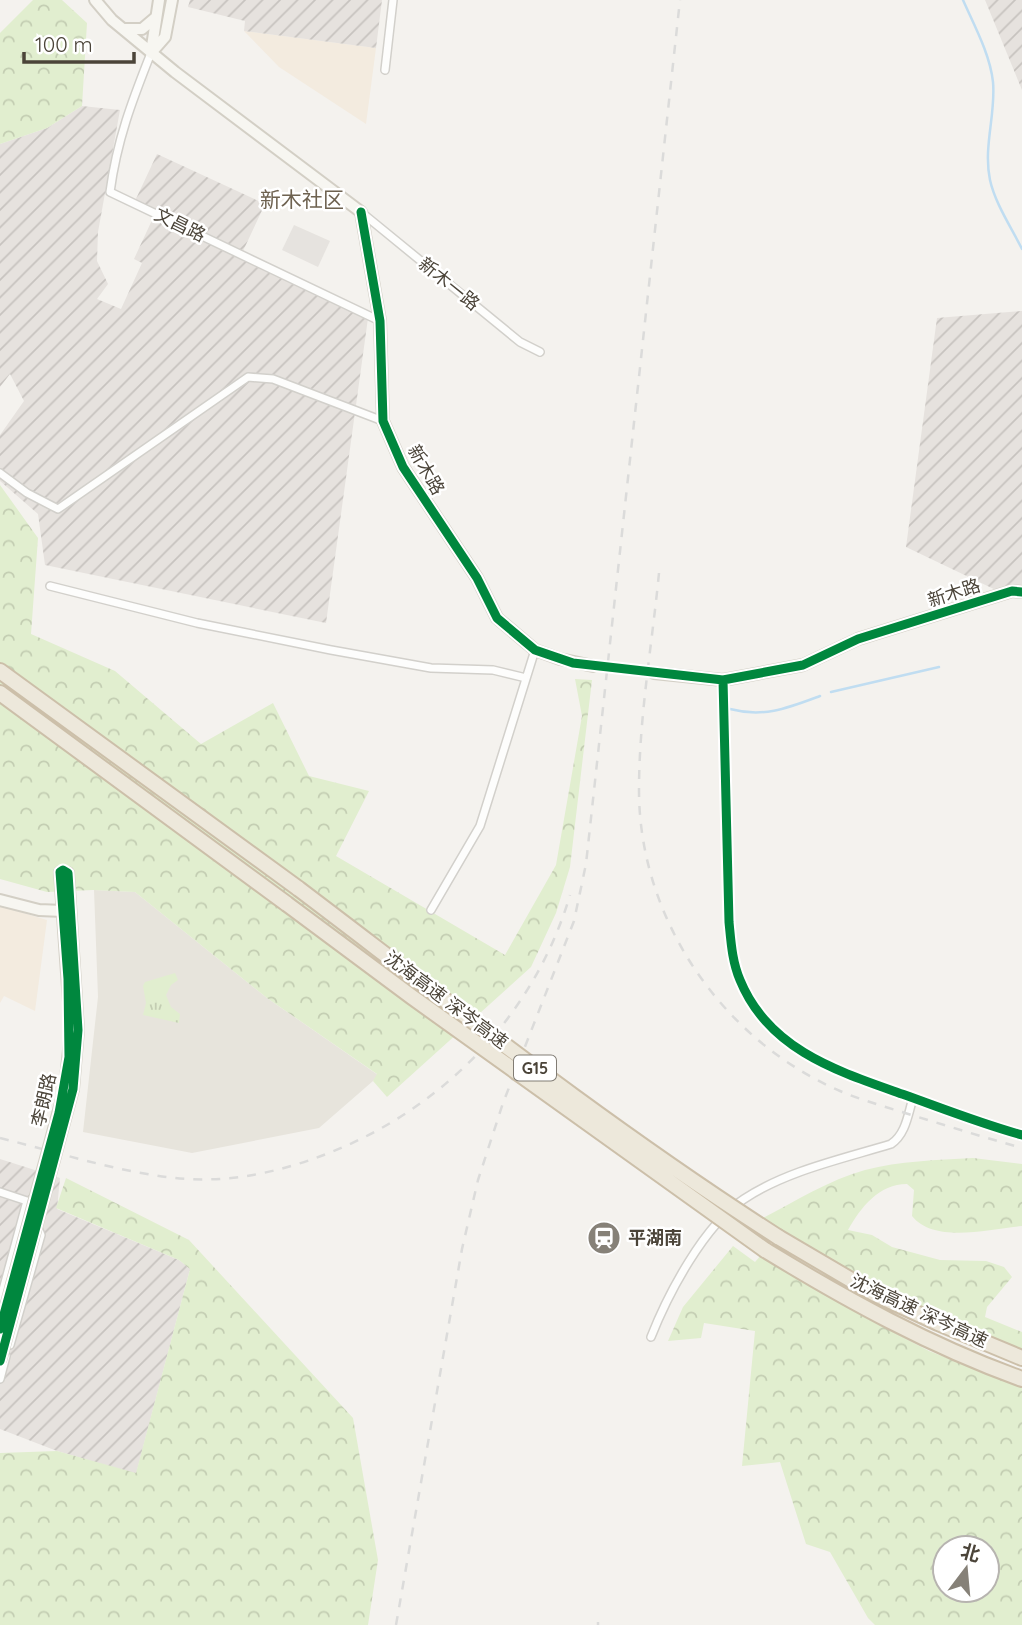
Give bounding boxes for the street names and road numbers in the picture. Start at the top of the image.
street label: 文昌路 [151,202,210,247]
street label: 新木一路 [414,252,485,315]
street label: 新木路 [403,441,450,499]
street label: 新木路 [925,573,983,612]
street label: 沈海高速 深岑高速 [380,946,513,1054]
road number: G15 [514,1056,556,1080]
street label: 李朗路 [26,1071,61,1129]
street label: 沈海高速 深岑高速 [847,1269,992,1352]

